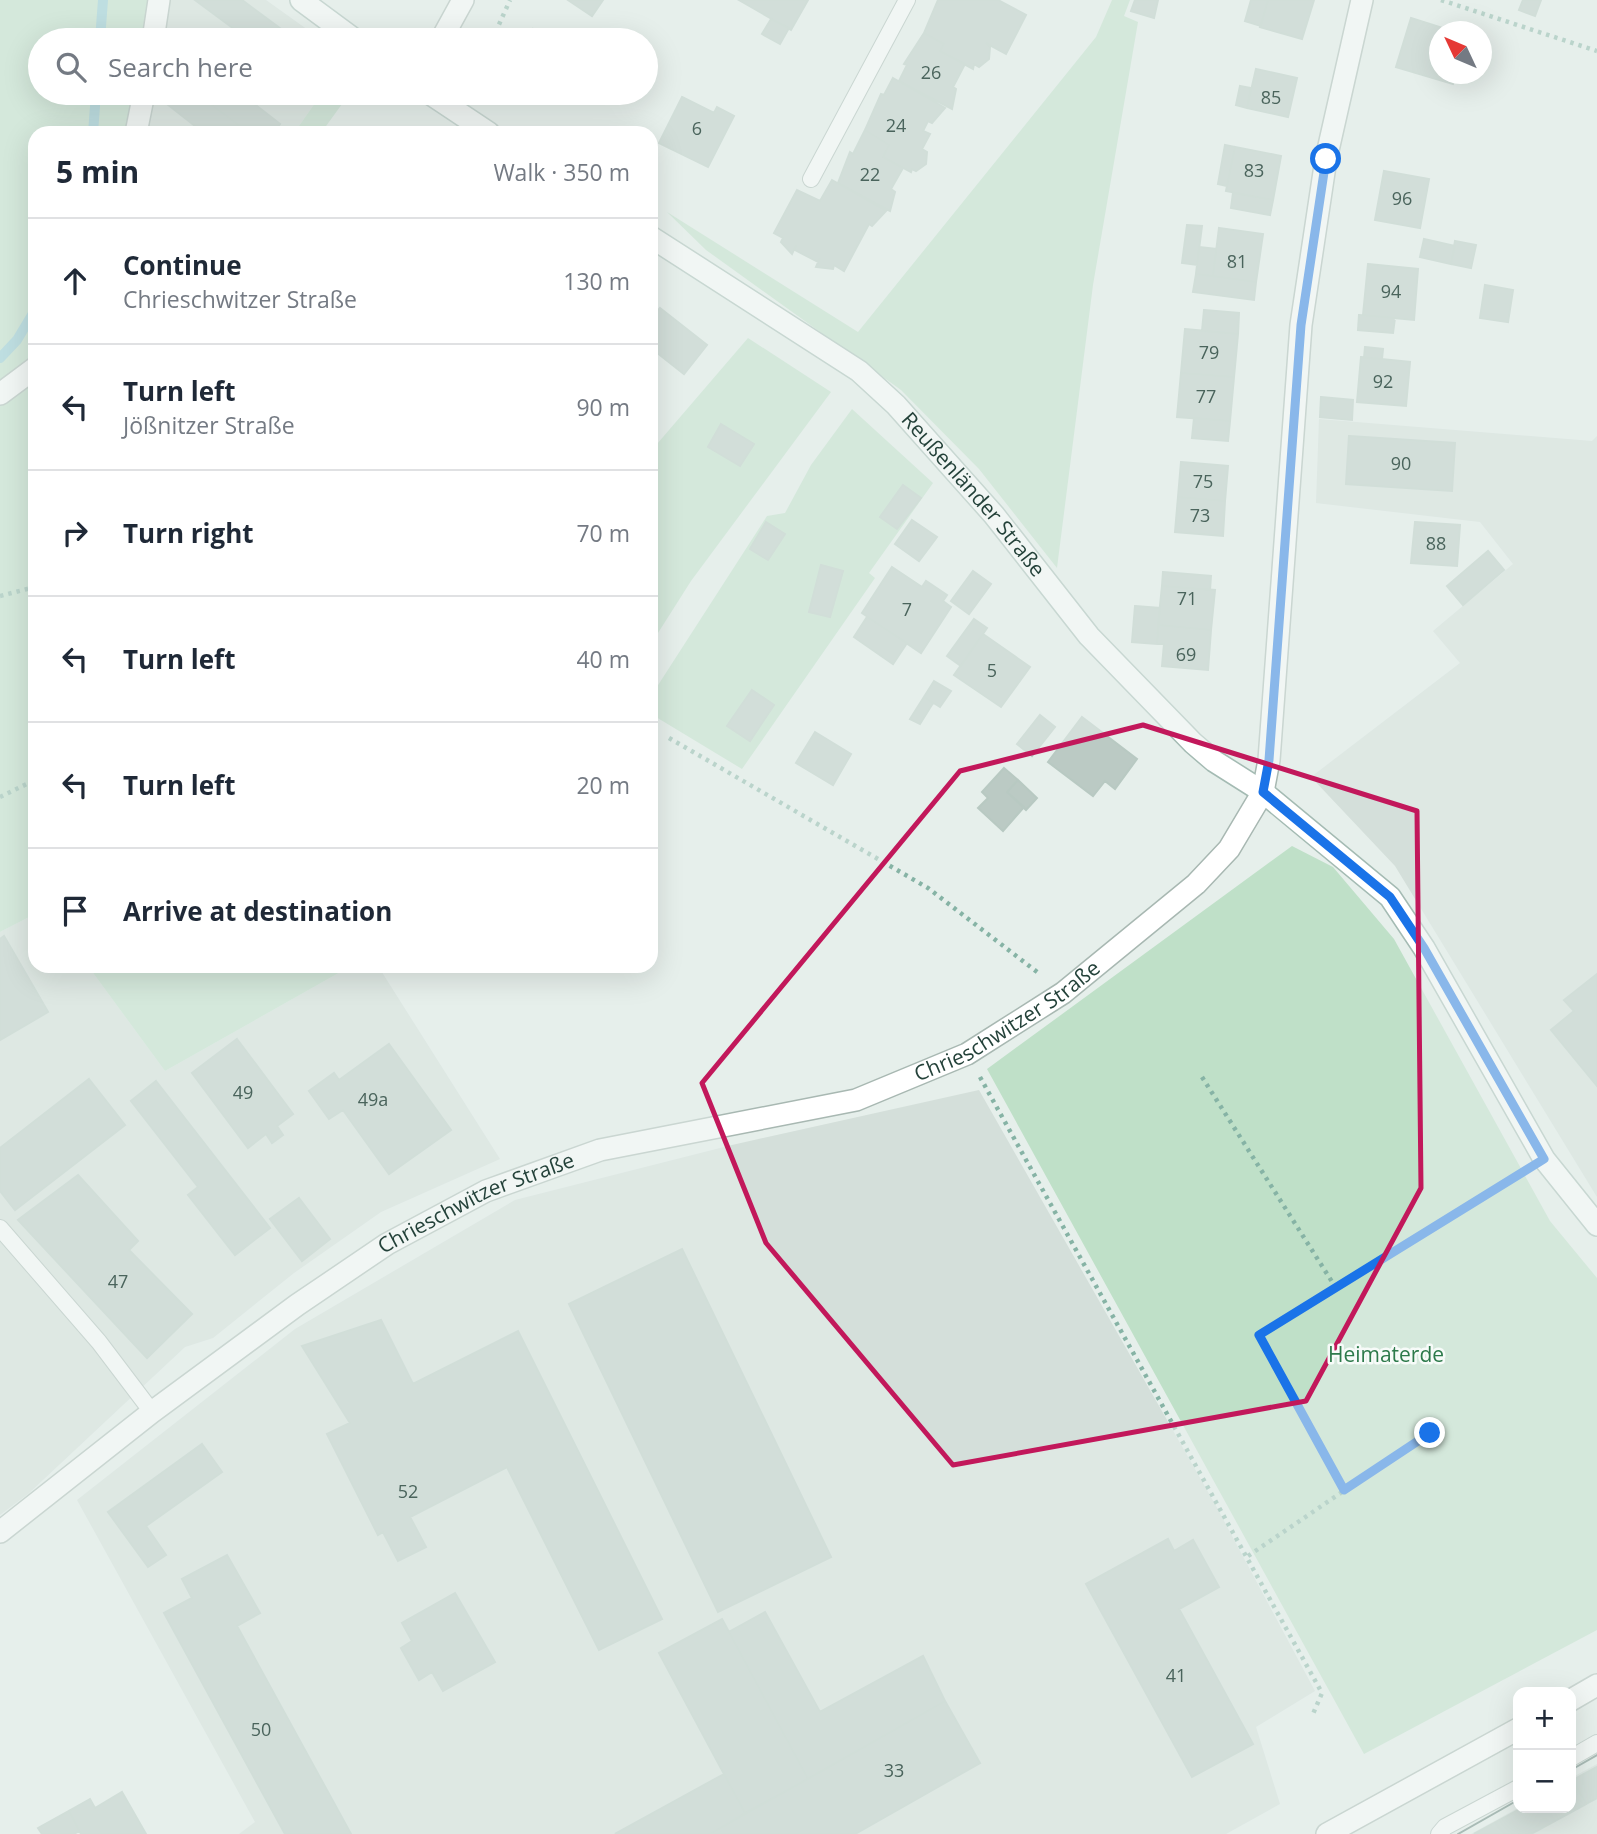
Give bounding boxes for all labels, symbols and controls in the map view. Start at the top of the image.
north arrow [1429,21,1492,84]
search box [28,28,658,105]
icon: search [52,48,90,86]
text: Search here [108,49,253,85]
house number: 26 [921,60,941,84]
house number: 85 [1261,85,1281,109]
house number: 24 [886,113,906,137]
house number: 6 [692,116,702,140]
route start [1310,143,1341,174]
text: 5 min [56,151,139,192]
text: Walk · 350 m [493,156,630,188]
house number: 83 [1244,158,1264,182]
house number: 22 [860,162,880,186]
house number: 96 [1392,186,1412,210]
text: Continue [123,247,242,283]
house number: 81 [1227,249,1247,273]
icon: ahead [56,262,94,300]
text: 130 m [563,265,630,297]
house number: 94 [1381,279,1401,303]
text: Chrieschwitzer Straße [123,283,357,315]
house number: 79 [1199,340,1219,364]
house number: 92 [1373,369,1393,393]
text: Turn left [123,373,235,409]
house number: 77 [1196,384,1216,408]
icon: left [56,388,94,426]
text: 90 m [576,391,630,423]
street label: Reußenländer Straße [896,406,1052,582]
text: Jößnitzer Straße [123,409,295,441]
house number: 90 [1391,451,1411,475]
house number: 75 [1193,469,1213,493]
house number: 73 [1190,503,1210,527]
icon: right [56,514,94,552]
text: Turn right [123,515,254,551]
text: 70 m [576,517,630,549]
house number: 88 [1426,531,1446,555]
house number: 71 [1177,586,1197,610]
house number: 7 [902,597,912,621]
icon: left [56,640,94,678]
text: Turn left [123,641,235,677]
house number: 69 [1176,642,1196,666]
text: 40 m [576,643,630,675]
house number: 5 [987,658,997,682]
icon: left [56,766,94,804]
text: Turn left [123,767,235,803]
text: 20 m [576,769,630,801]
icon: arrive [56,892,94,930]
text: Arrive at destination [123,893,392,929]
street label: Chrieschwitzer Straße [910,953,1105,1087]
house number: 49 [233,1080,253,1104]
house number: 49a [358,1087,388,1111]
street label: Chrieschwitzer Straße [372,1145,578,1260]
house number: 47 [108,1269,128,1293]
park label: Heimaterde [1328,1340,1444,1368]
route end [1414,1417,1445,1448]
house number: 52 [398,1479,418,1503]
house number: 41 [1166,1663,1186,1687]
map controls [1513,1687,1576,1813]
button: + [1513,1687,1576,1750]
house number: 50 [251,1717,271,1741]
button: − [1513,1750,1576,1813]
house number: 33 [884,1758,904,1782]

